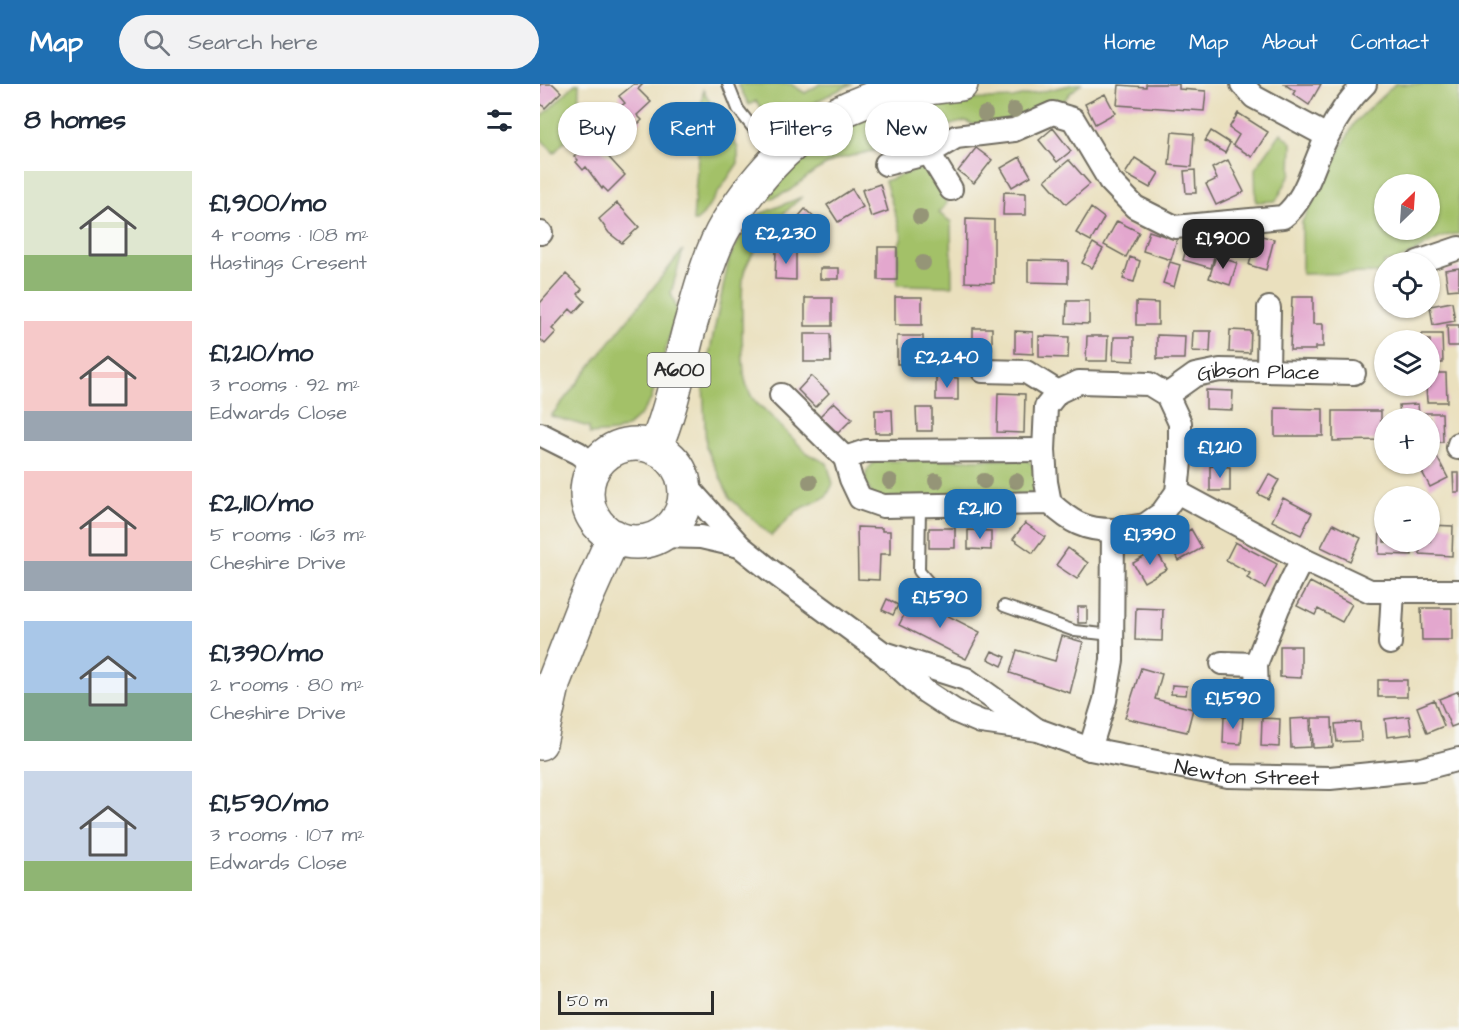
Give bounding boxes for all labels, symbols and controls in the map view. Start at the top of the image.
search box [119,15,539,69]
text: Map [30,23,83,62]
icon: search [140,26,173,59]
text: Search here [188,27,318,58]
text: Home [1104,28,1156,57]
text: Map [1189,28,1229,57]
text: About [1262,28,1318,57]
text: Contact [1351,28,1429,57]
text: 8 homes [24,102,126,138]
chip: Buy [558,102,637,156]
chip: Rent [649,102,736,156]
chip: Filters [748,102,853,156]
chip: New [865,102,949,156]
icon: filters [483,104,516,137]
north arrow [1374,174,1440,240]
map controls [1374,174,1440,552]
text: £1,900/mo [210,185,326,221]
icon: home [72,195,144,267]
pin: £2,230 [737,214,835,265]
text: £2,230 [756,219,816,247]
pin: £1,900 [1174,219,1272,270]
text: 4 rooms · 108 m² [210,221,369,249]
text: £1,900 [1196,224,1250,252]
text: Hastings Cresent [210,249,367,277]
button: locate [1374,252,1440,318]
button: layers [1374,330,1440,396]
text: £1,210/mo [210,335,313,371]
pin: £2,240 [898,338,996,389]
text: £2,240 [915,343,979,371]
icon: home [72,345,144,417]
road number: A600 [648,353,710,387]
street label: Gibson Place [1194,355,1320,389]
text: 3 rooms · 92 m² [210,371,360,399]
text: Edwards Close [210,399,347,427]
button: + [1374,408,1440,474]
pin: £1,210 [1171,428,1269,479]
text: £1,210 [1198,433,1242,461]
text: £2,110/mo [210,485,313,521]
button: − [1374,486,1440,552]
pin: £2,110 [931,489,1029,540]
text: £2,110 [958,494,1002,522]
icon: home [72,495,144,567]
pin: £1,390 [1101,515,1199,566]
text: £1,390 [1124,520,1176,548]
text: 5 rooms · 163 m² [210,521,366,549]
text: Cheshire Drive [210,549,346,577]
pin: £1,590 [891,578,989,629]
text: £1,590 [912,583,968,611]
text: £1,390/mo [210,635,323,671]
icon: home [72,645,144,717]
text: 2 rooms · 80 m² [210,671,364,699]
pin: £1,590 [1184,679,1282,730]
text: £1,590 [1205,684,1261,712]
text: Cheshire Drive [210,699,346,727]
street label: Newton Street [1172,751,1320,792]
text: £1,590/mo [210,785,328,821]
icon: home [72,795,144,867]
text: 3 rooms · 107 m² [210,821,365,849]
text: Edwards Close [210,849,347,877]
scale bar [558,988,714,1016]
text: 50 m [567,990,607,1012]

